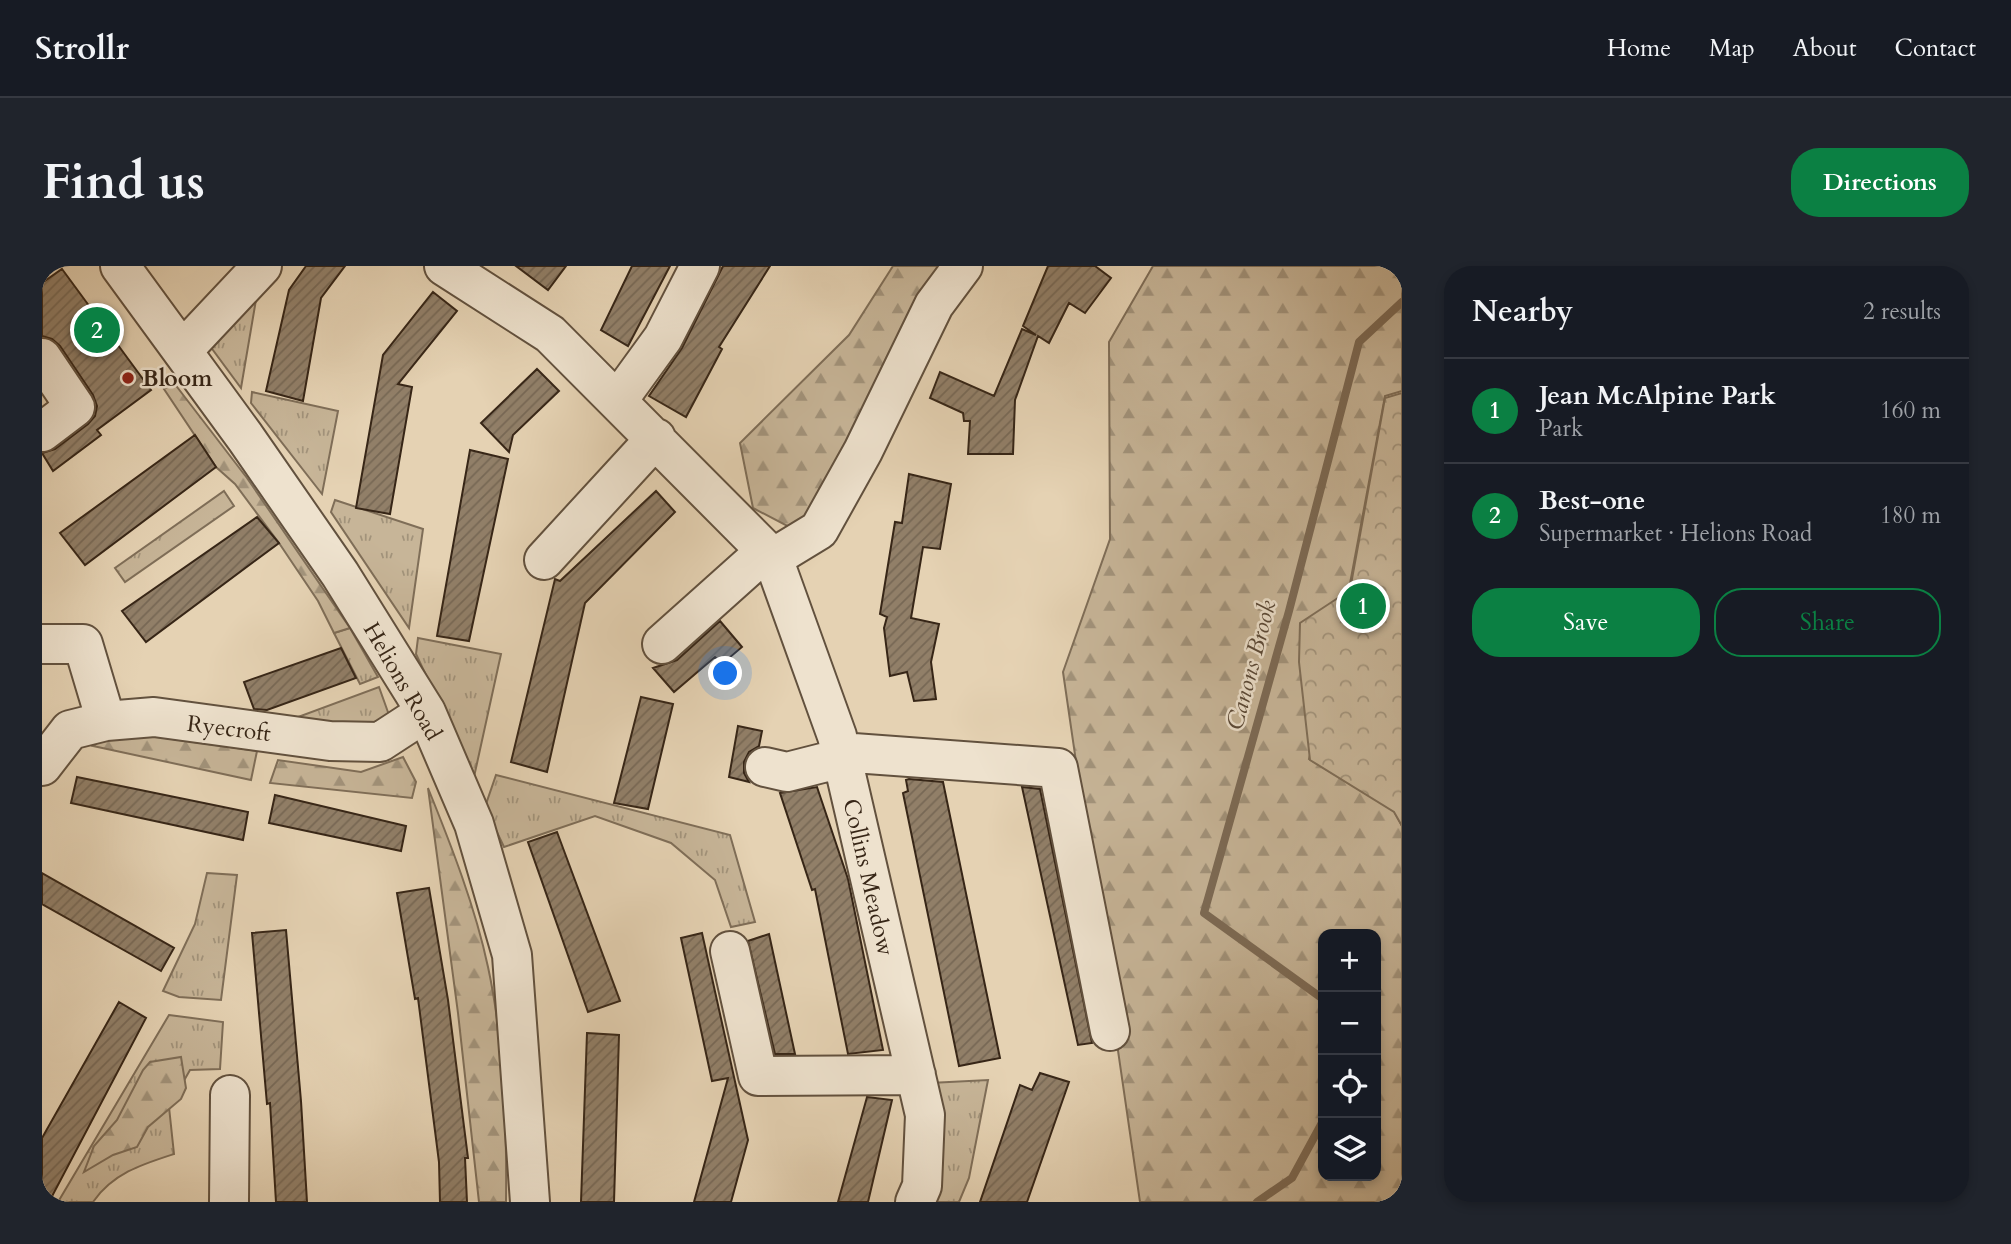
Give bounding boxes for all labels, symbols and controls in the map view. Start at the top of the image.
text: Strollr [35,26,129,71]
text: Home [1607,32,1671,65]
text: Map [1709,32,1755,65]
text: About [1793,32,1857,65]
text: Contact [1895,32,1976,65]
button: Directions [1791,148,1969,217]
text: Find us [42,149,205,216]
text: Nearby [1472,291,1573,332]
text: 2 results [1863,296,1941,327]
pin: 2 [74,304,120,356]
place label: Bloom [142,363,213,394]
marker: Bloom [120,370,136,386]
text: Jean McAlpine Park [1539,378,1776,413]
text: 1 [1489,395,1501,426]
text: 160 m [1880,395,1941,426]
text: Park [1539,413,1583,444]
text: Best-one [1539,483,1645,518]
text: 2 [1489,500,1501,531]
text: 180 m [1880,500,1941,531]
text: Supermarket · Helions Road [1539,518,1812,549]
pin: 1 [1340,580,1386,632]
button: Save [1472,588,1700,657]
button: Share [1714,588,1941,657]
water label: Canons Brook [1218,597,1285,734]
street label: Helions Road [356,616,449,747]
your location [708,656,742,690]
street label: Ryecroft [185,708,273,749]
street label: Collins Meadow [835,796,902,959]
map controls [1318,929,1381,1181]
button: + [1318,929,1381,992]
button: − [1318,992,1381,1055]
button: locate [1318,1055,1381,1118]
button: layers [1318,1118,1381,1181]

